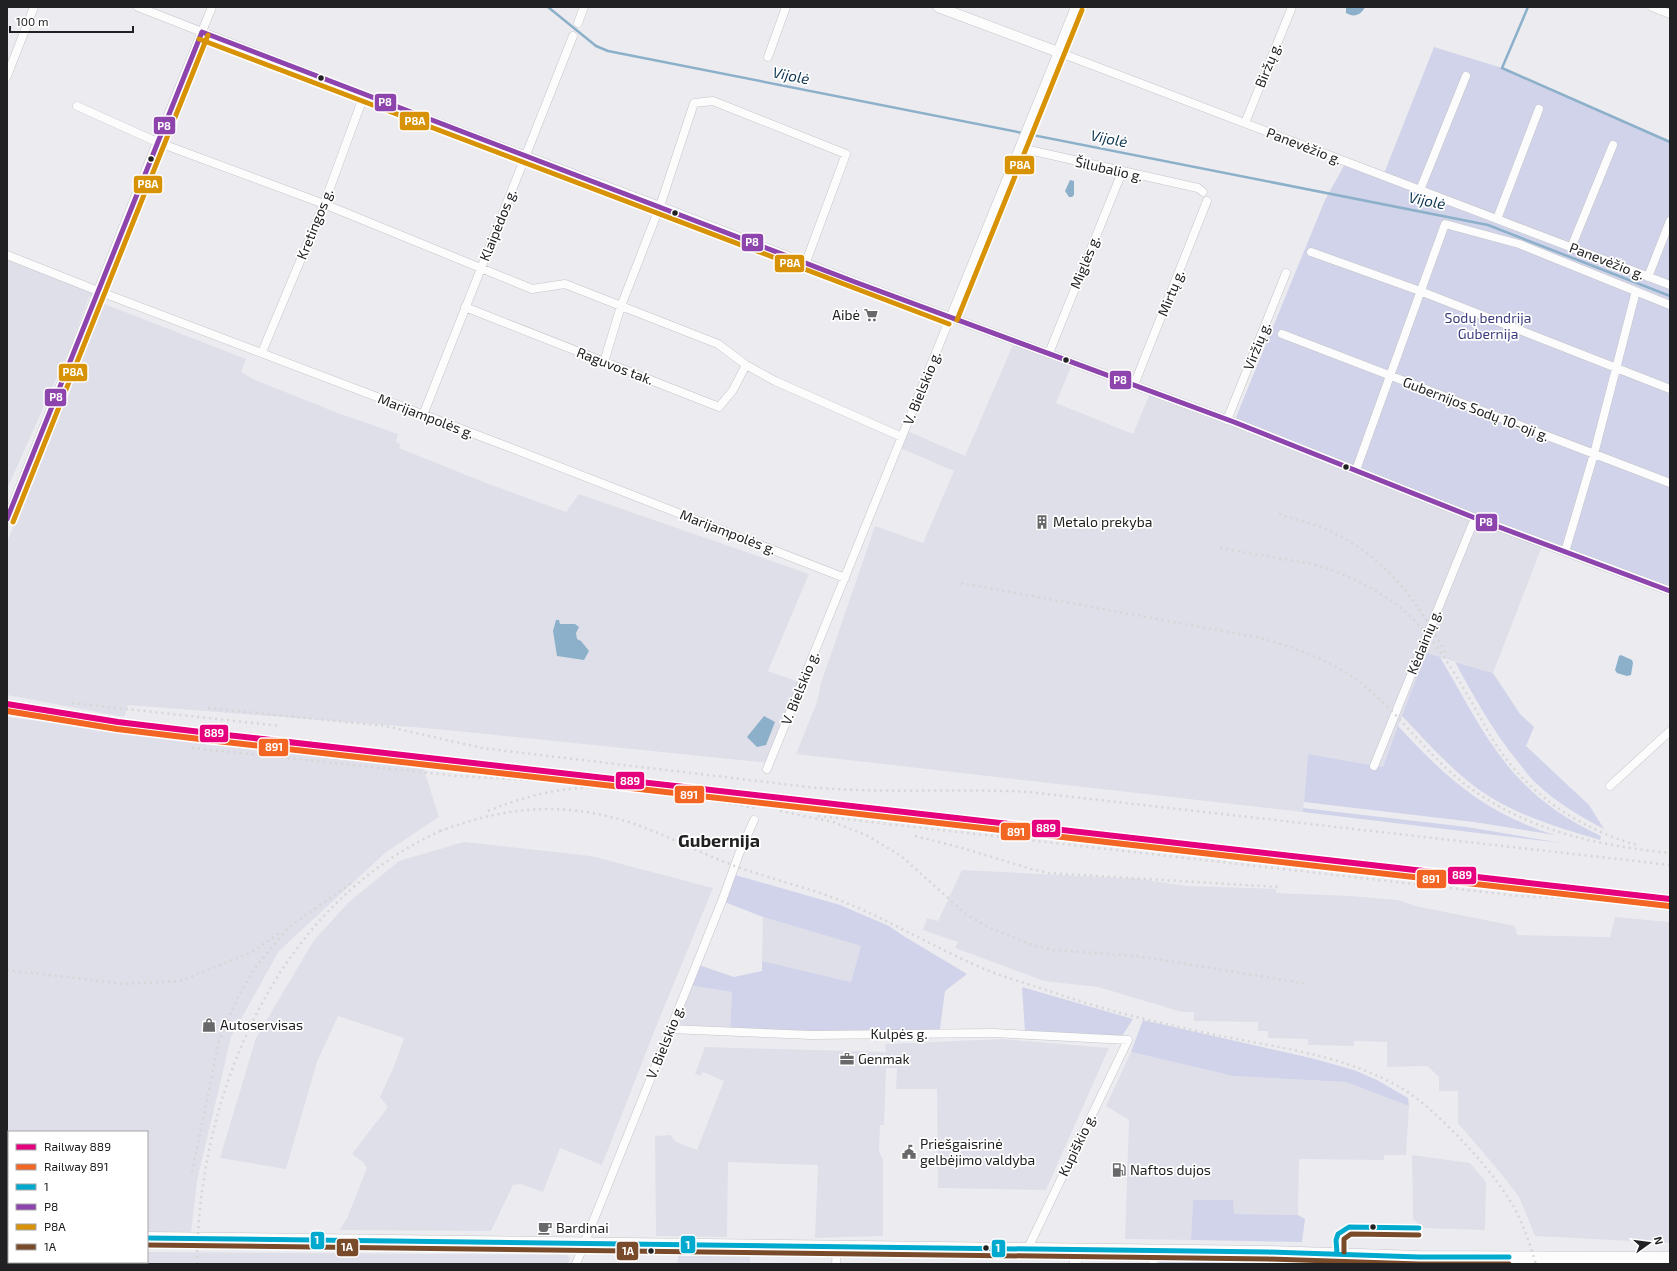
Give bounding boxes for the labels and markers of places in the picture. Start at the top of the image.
unlabelled marker [316,73,326,83]
unlabelled marker [146,154,156,164]
unlabelled marker [670,208,680,218]
place label: Aibė [832,306,860,323]
supermarket icon: Aibė [863,307,879,323]
unlabelled marker [1061,355,1071,365]
unlabelled marker [1341,462,1351,472]
place label: Metalo prekyba [1053,513,1152,530]
building icon: Metalo prekyba [1034,514,1050,530]
place label: Autoservisas [220,1016,303,1033]
shop icon: Autoservisas [201,1017,217,1033]
place label: Genmak [858,1050,910,1067]
office icon: Genmak [839,1051,855,1067]
place label: Priešgaisrinė gelbėjimo valdyba [920,1135,1035,1168]
public building icon: Priešgaisrinė gelbėjimo valdyba [901,1144,917,1160]
place label: Naftos dujos [1130,1161,1211,1178]
fuel station icon: Naftos dujos [1111,1162,1127,1178]
place label: Bardinai [556,1219,609,1236]
cafe icon: Bardinai [537,1220,553,1236]
unlabelled marker [1368,1222,1378,1232]
unlabelled marker [981,1243,991,1253]
unlabelled marker [646,1246,656,1256]

